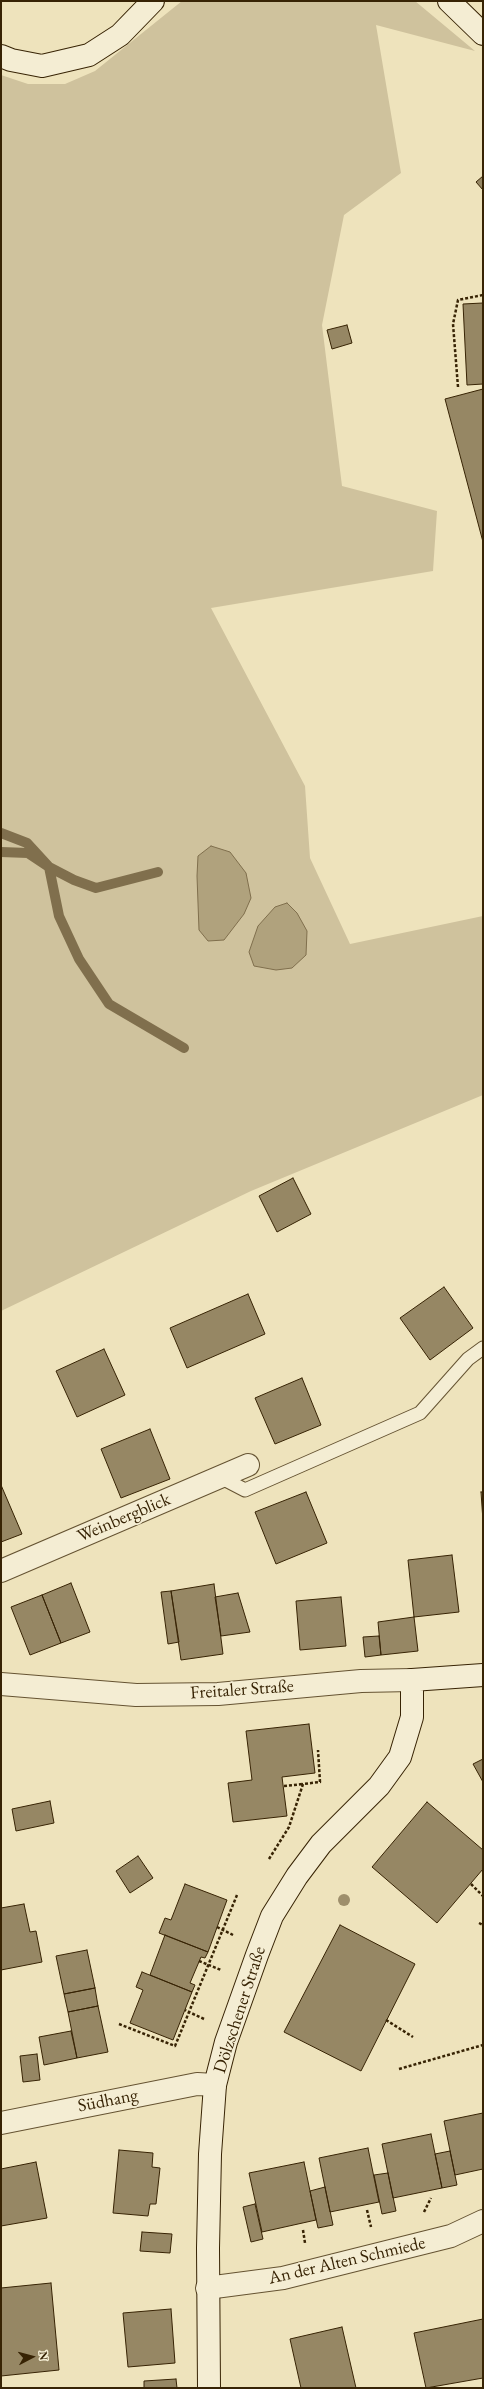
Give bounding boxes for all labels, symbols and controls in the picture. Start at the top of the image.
street label: Weinbergblick [74,1489,174,1547]
street label: Freitaler Straße [189,1676,295,1704]
street label: Dölzschener Straße [209,1944,271,2076]
street label: Südhang [76,2085,140,2117]
street label: An der Alten Schmiede [267,2232,427,2290]
north arrow [12,2337,52,2377]
text: N [37,2351,51,2361]

